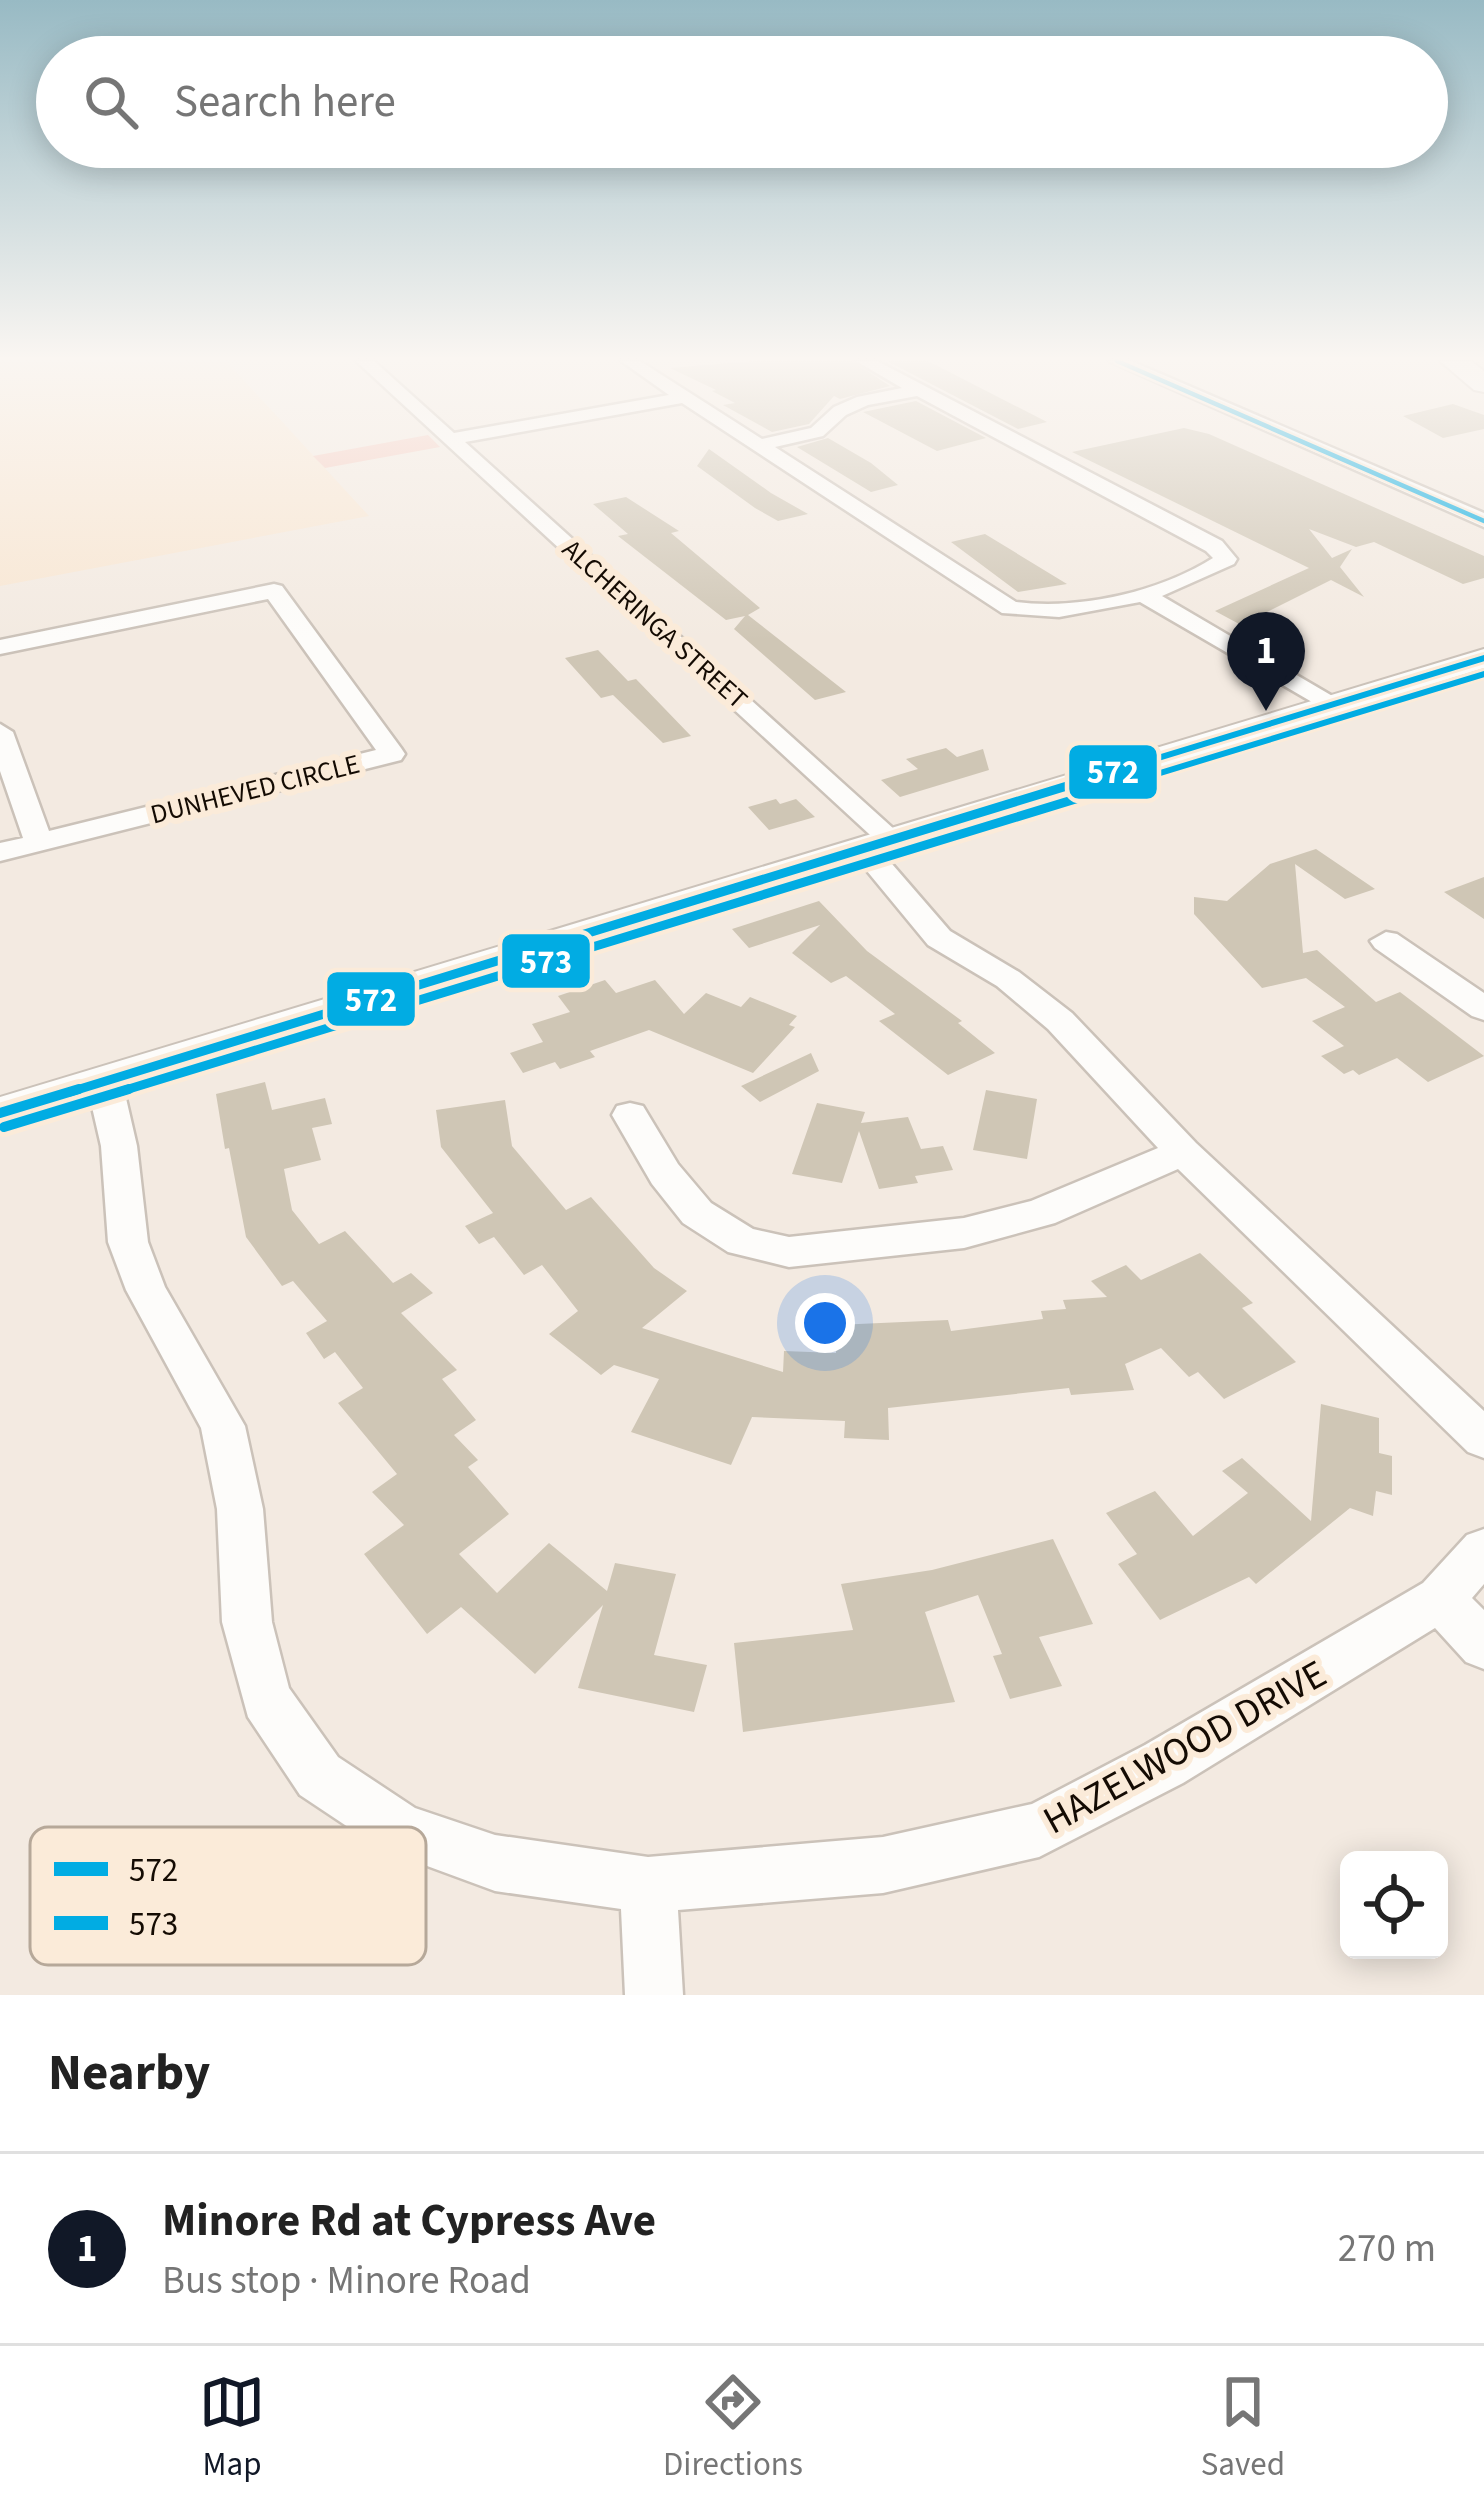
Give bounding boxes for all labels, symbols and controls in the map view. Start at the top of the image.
search box [36,36,1448,168]
icon: search [78,69,144,135]
text: Search here [174,70,396,134]
street label: ALCHERINGA STREET [553,530,756,718]
pin: 1 [1227,612,1305,711]
line badge: 572 [1067,743,1159,801]
street label: DUNHEVED CIRCLE [147,745,364,834]
text: 572 [1087,749,1139,796]
line badge: 573 [500,932,592,990]
text: 573 [520,939,572,986]
line badge: 572 [325,970,417,1028]
text: 572 [345,977,397,1024]
your location [795,1293,855,1353]
street label: HAZELWOOD DRIVE [1033,1647,1337,1849]
legend [30,1827,426,1965]
text: 572 [129,1847,178,1894]
map controls [1340,1851,1448,1959]
button: locate [1340,1851,1448,1959]
text: 573 [129,1901,178,1948]
text: Nearby [48,2037,210,2109]
text: Minore Rd at Cypress Ave [162,2189,656,2253]
text: 1 [77,2221,97,2277]
text: 270 m [1338,2221,1436,2277]
text: Bus stop · Minore Road [162,2253,531,2309]
tab: Map [199,2369,265,2488]
tab: Directions [663,2369,803,2488]
tab: Saved [1201,2369,1285,2488]

